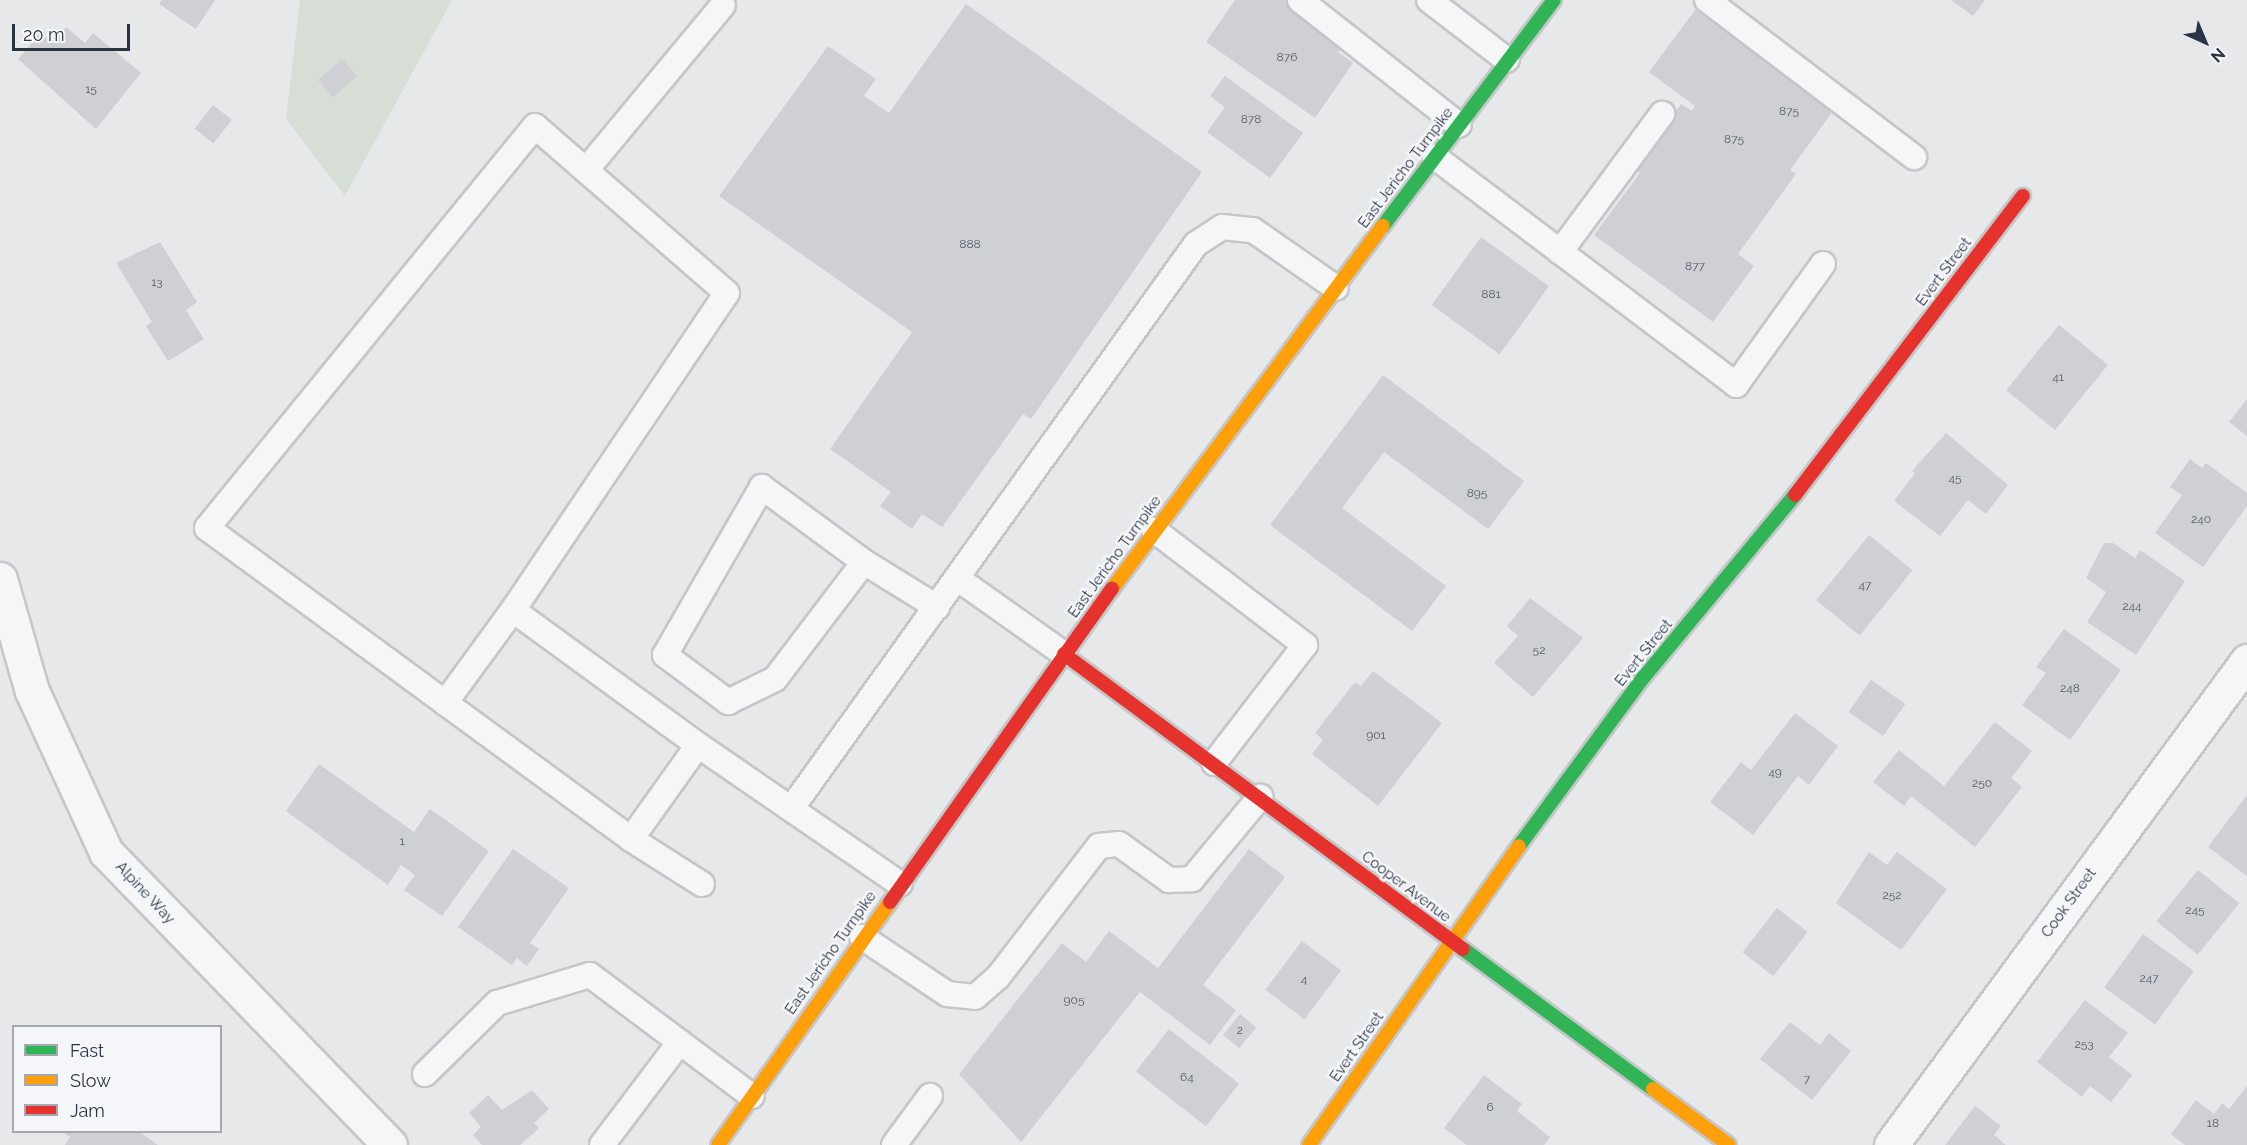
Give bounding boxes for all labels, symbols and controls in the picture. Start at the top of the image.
scale bar [15,12,134,50]
north arrow [2175,12,2235,72]
text: 20 m [23,24,65,45]
text: N [2207,44,2229,66]
house number: 876 [1277,51,1297,65]
house number: 15 [85,83,97,97]
street label: East Jericho Turnpike [1355,104,1457,232]
house number: 875 [1779,105,1799,119]
house number: 878 [1241,113,1261,127]
house number: 875 [1724,133,1744,147]
street label: Evert Street [1912,234,1976,310]
house number: 888 [959,238,981,252]
house number: 877 [1685,260,1705,274]
house number: 13 [151,276,163,290]
house number: 881 [1481,288,1501,302]
house number: 41 [2052,371,2064,385]
house number: 45 [1948,472,1962,486]
house number: 895 [1467,487,1487,501]
street label: East Jericho Turnpike [1064,492,1166,622]
house number: 240 [2191,513,2211,527]
house number: 47 [1859,579,1871,593]
house number: 244 [2122,600,2142,614]
street label: Evert Street [1611,616,1677,690]
house number: 52 [1533,644,1545,658]
house number: 248 [2060,682,2080,696]
house number: 901 [1366,729,1386,743]
house number: 49 [1768,766,1782,780]
house number: 250 [1972,777,1992,791]
house number: 1 [399,835,405,849]
street label: Cooper Avenue [1357,847,1455,927]
street label: Alpine Way [111,858,179,928]
street label: Cook Street [2038,865,2100,941]
street label: East Jericho Turnpike [781,888,881,1018]
house number: 252 [1882,889,1902,903]
house number: 245 [2185,904,2205,918]
house number: 247 [2139,972,2159,986]
house number: 4 [1301,973,1307,987]
house number: 905 [1064,994,1084,1008]
street label: Evert Street [1326,1009,1388,1085]
house number: 2 [1237,1024,1243,1038]
legend [12,1025,222,1133]
house number: 253 [2074,1038,2094,1052]
text: Fast [70,1040,104,1061]
text: Slow [70,1070,111,1091]
house number: 64 [1180,1071,1194,1085]
house number: 7 [1804,1073,1810,1087]
text: Jam [70,1100,105,1121]
house number: 6 [1486,1101,1494,1115]
house number: 18 [2207,1117,2219,1131]

